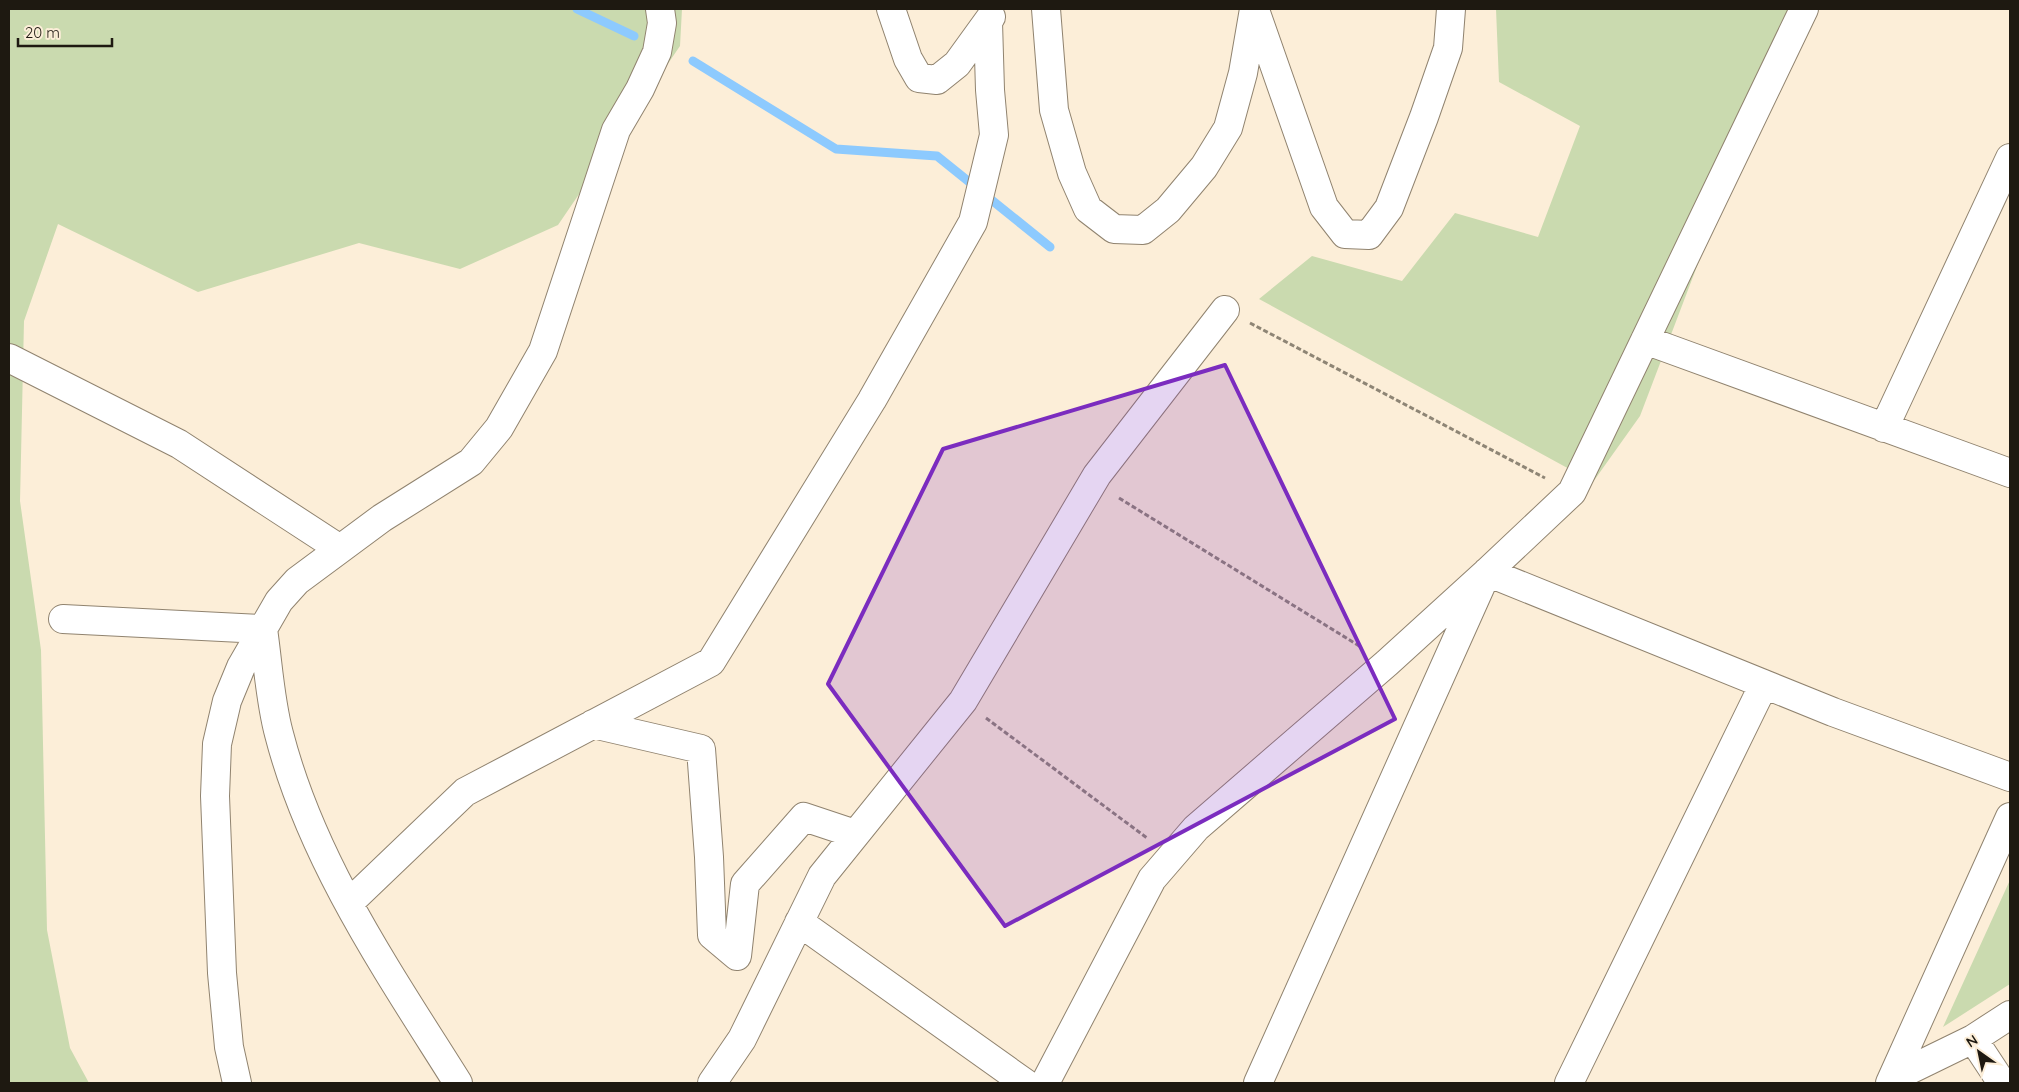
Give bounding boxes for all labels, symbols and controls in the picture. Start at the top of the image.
scale bar [18,15,111,47]
text: 20 m [25,23,60,42]
north arrow [1954,1027,2004,1077]
text: N [1963,1031,1981,1051]

